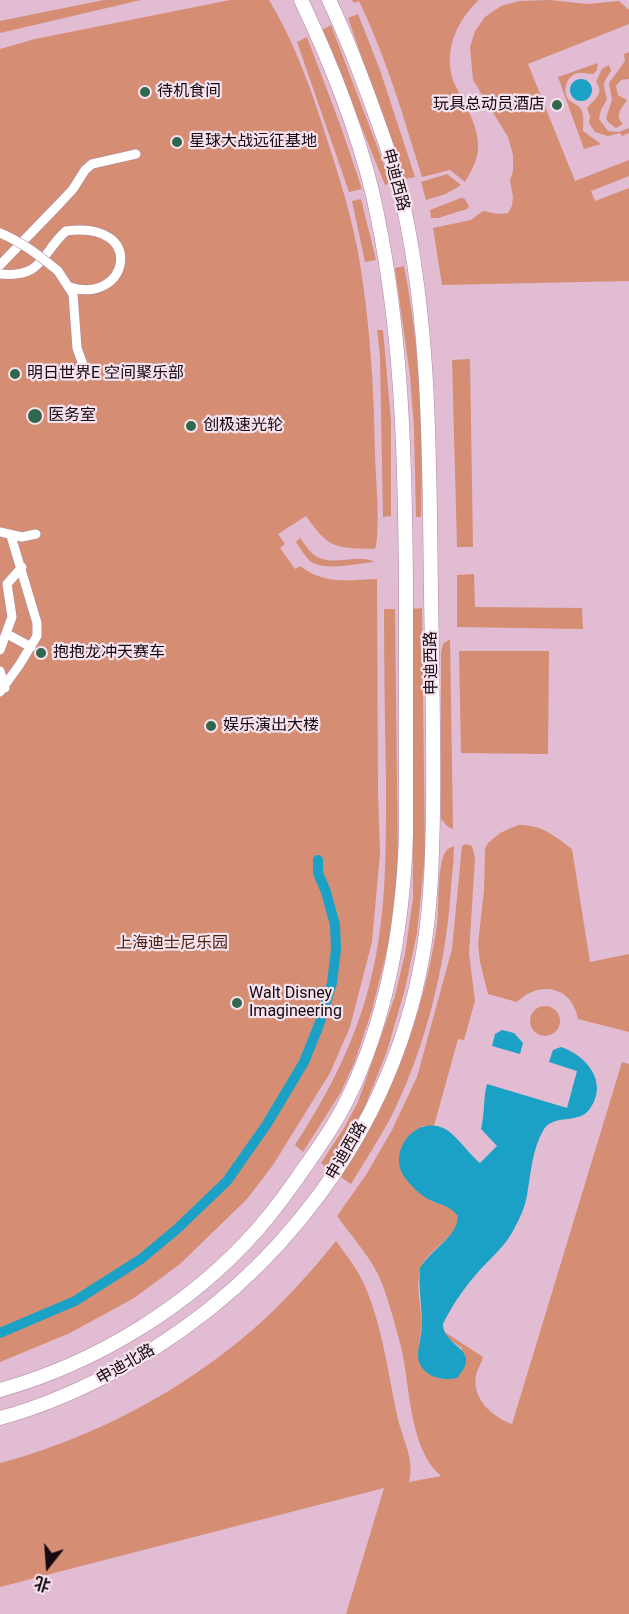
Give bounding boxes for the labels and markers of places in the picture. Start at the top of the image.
place label: 待机食间 [157,82,221,102]
marker: 待机食间 [138,85,152,99]
place label: 玩具总动员酒店 [433,95,545,115]
marker: 玩具总动员酒店 [550,98,564,112]
place label: 星球大战远征基地 [189,132,317,152]
marker: 星球大战远征基地 [170,135,184,149]
place label: 明日世界E 空间聚乐部 [27,364,184,384]
marker: 明日世界E 空间聚乐部 [8,367,22,381]
place label: 医务室 [48,406,96,426]
marker: 医务室 [26,407,44,425]
place label: 创极速光轮 [203,416,283,436]
marker: 创极速光轮 [184,419,198,433]
place label: 抱抱龙冲天赛车 [53,643,165,663]
marker: 抱抱龙冲天赛车 [34,646,48,660]
place label: 娱乐演出大楼 [223,716,319,736]
marker: 娱乐演出大楼 [204,719,218,733]
place label: Walt Disney Imagineering [249,984,342,1022]
marker: Walt Disney Imagineering [230,996,244,1010]

